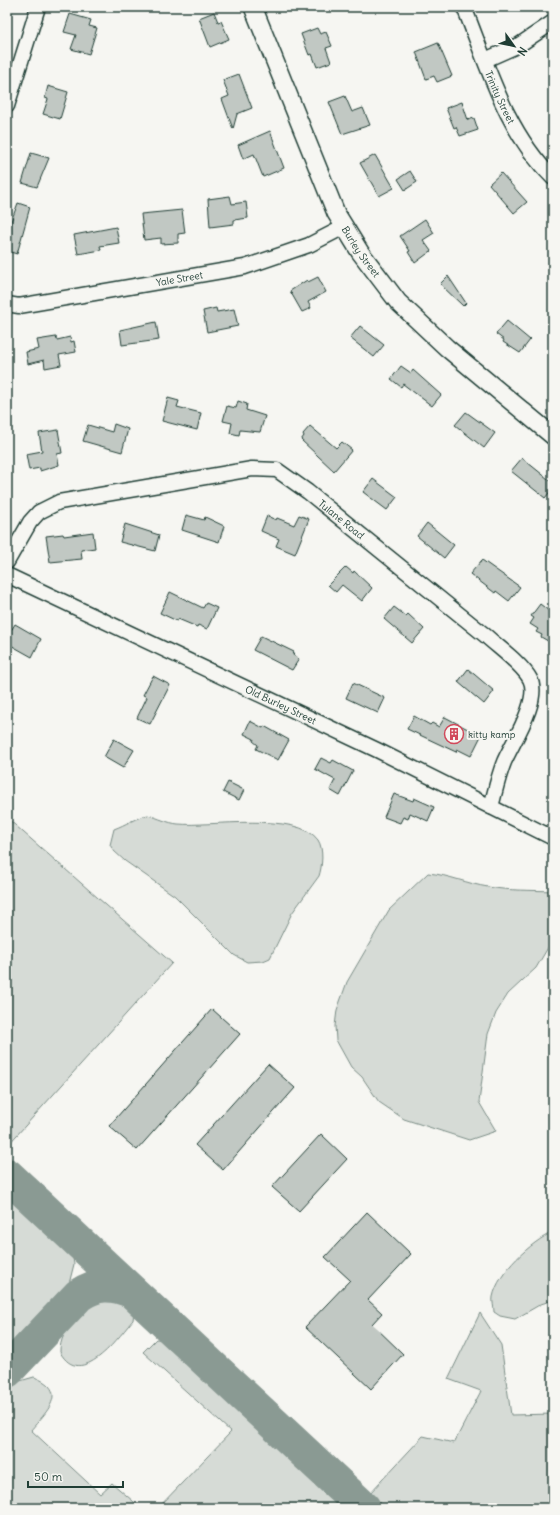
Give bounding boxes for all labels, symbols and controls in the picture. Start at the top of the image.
north arrow [494,26,534,66]
text: N [514,44,530,58]
street label: Trinity Street [482,68,518,126]
street label: Burley Street [339,224,383,280]
street label: Yale Street [155,268,204,289]
street label: Tulane Road [316,497,367,542]
street label: Old Burley Street [243,682,319,727]
building icon: kitty kamp [443,723,465,745]
place label: kitty kamp [468,728,516,741]
scale bar [28,1463,123,1489]
text: 50 m [34,1469,63,1484]

